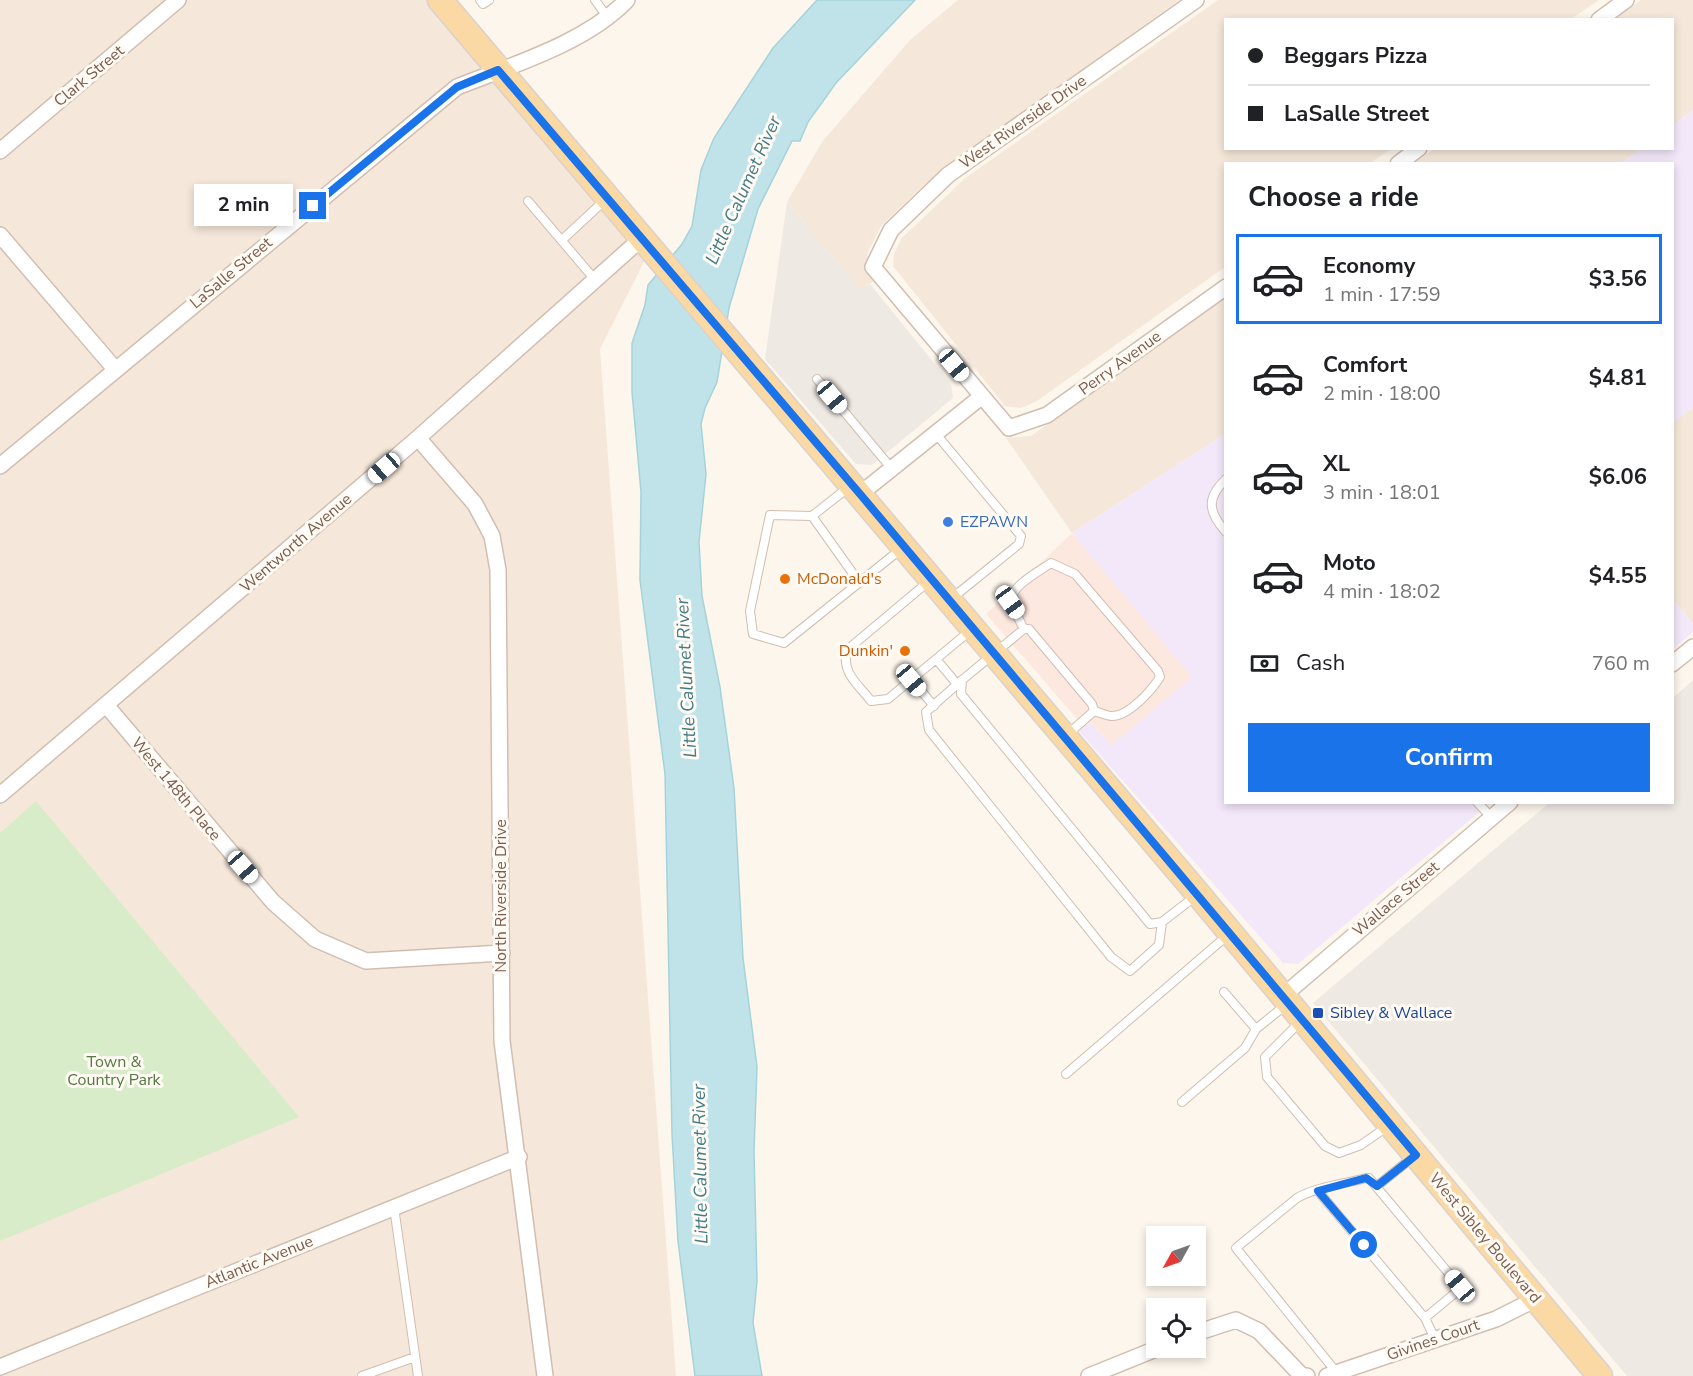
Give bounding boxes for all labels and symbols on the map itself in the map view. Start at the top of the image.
street label: Clark Street [49,40,129,112]
street label: West Riverside Drive [955,70,1091,174]
water label: Little Calumet River [700,112,787,268]
callout: 2 min [193,185,292,227]
route end [299,192,326,219]
street label: LaSalle Street [185,232,277,314]
street label: Perry Avenue [1074,326,1166,400]
car [936,345,972,385]
car [814,377,850,417]
car [365,449,403,487]
street label: Wentworth Avenue [235,488,357,598]
place label: EZPAWN [960,511,1028,533]
marker: EZPAWN [941,515,955,529]
place label: McDonald's [797,568,882,590]
marker: McDonald's [778,572,792,586]
car [992,582,1028,622]
water label: Little Calumet River [670,597,702,758]
place label: Dunkin' [839,640,893,662]
marker: Dunkin' [898,644,912,658]
car [893,660,929,700]
street label: West 148th Place [126,732,226,846]
street label: North Riverside Drive [490,819,512,973]
car [224,848,262,886]
street label: Wallace Street [1348,856,1444,942]
place label: Sibley & Wallace [1330,1002,1452,1024]
marker: Sibley & Wallace [1311,1006,1325,1020]
park label: Town & Country Park [67,1051,162,1091]
water label: Little Calumet River [687,1083,713,1244]
street label: West Sibley Boulevard [1424,1168,1546,1308]
north arrow [1146,1226,1206,1286]
street label: Atlantic Avenue [202,1230,316,1294]
route start [1350,1231,1377,1258]
car [1442,1266,1478,1306]
street label: Givines Court [1384,1314,1483,1366]

